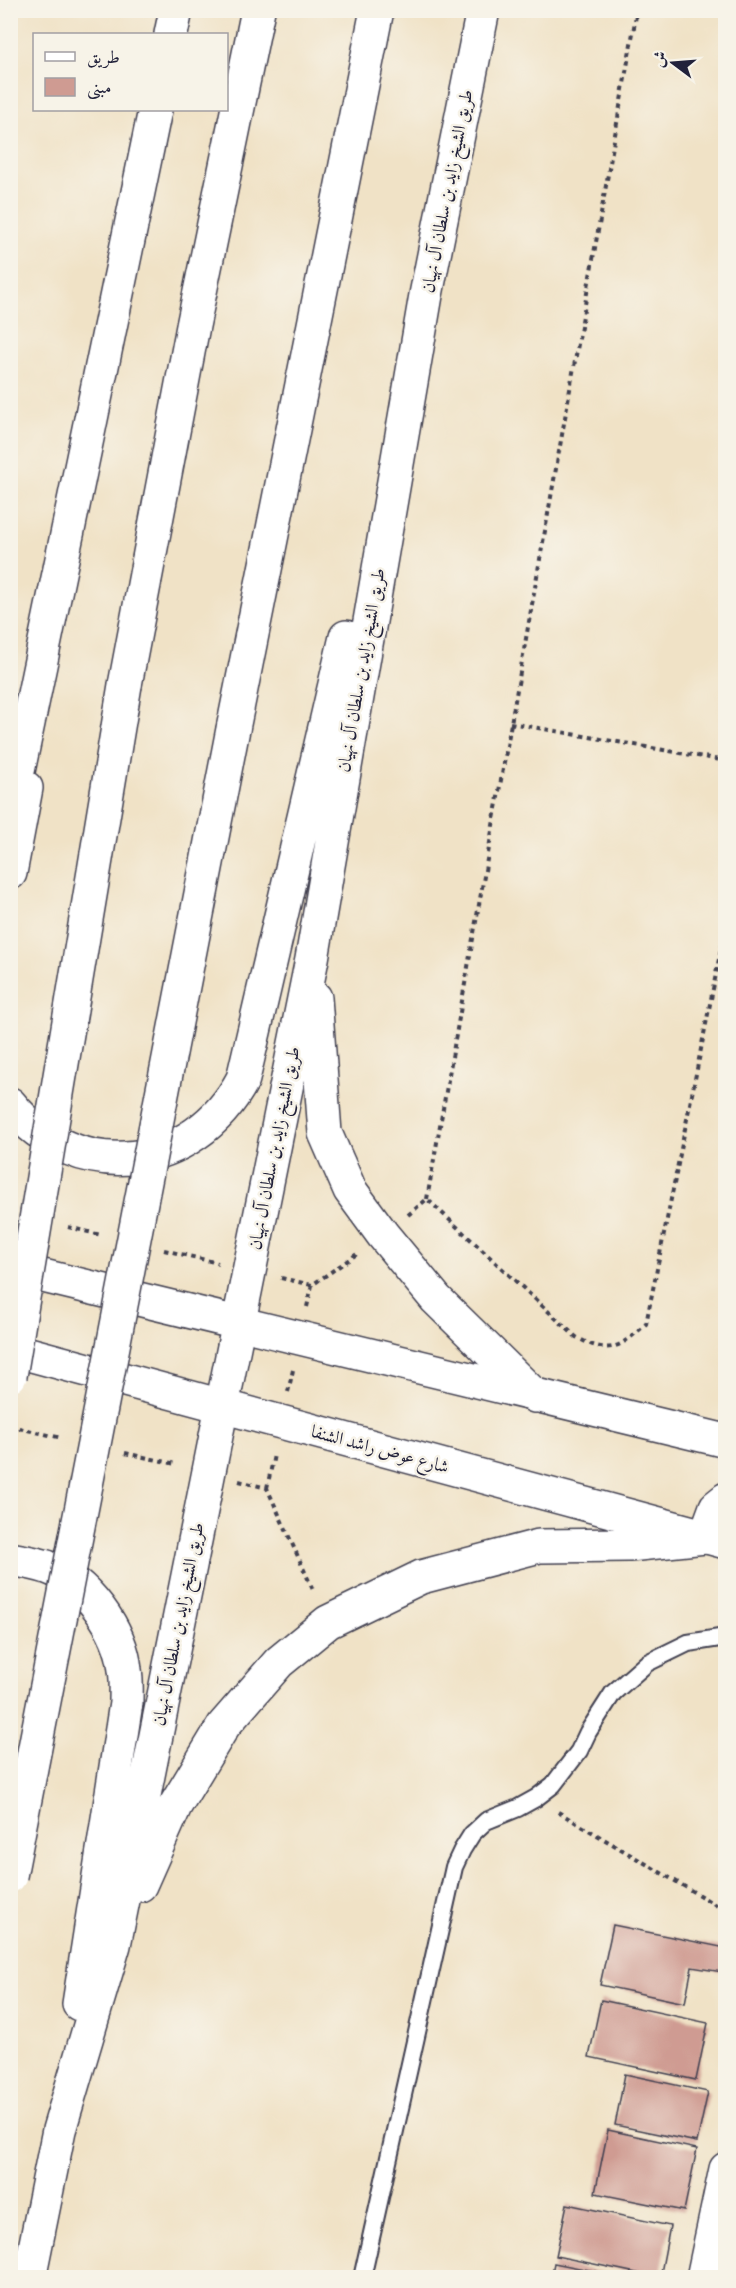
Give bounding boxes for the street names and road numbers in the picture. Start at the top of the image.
street label: طريق الشيخ زايد بن سلطان آل نهيان [416,87,482,296]
street label: طريق الشيخ زايد بن سلطان آل نهيان [332,566,395,775]
street label: طريق الشيخ زايد بن سلطان آل نهيان [243,1044,309,1253]
street label: شارع عوض راشد الشنفا [308,1420,451,1482]
street label: طريق الشيخ زايد بن سلطان آل نهيان [147,1520,213,1729]

